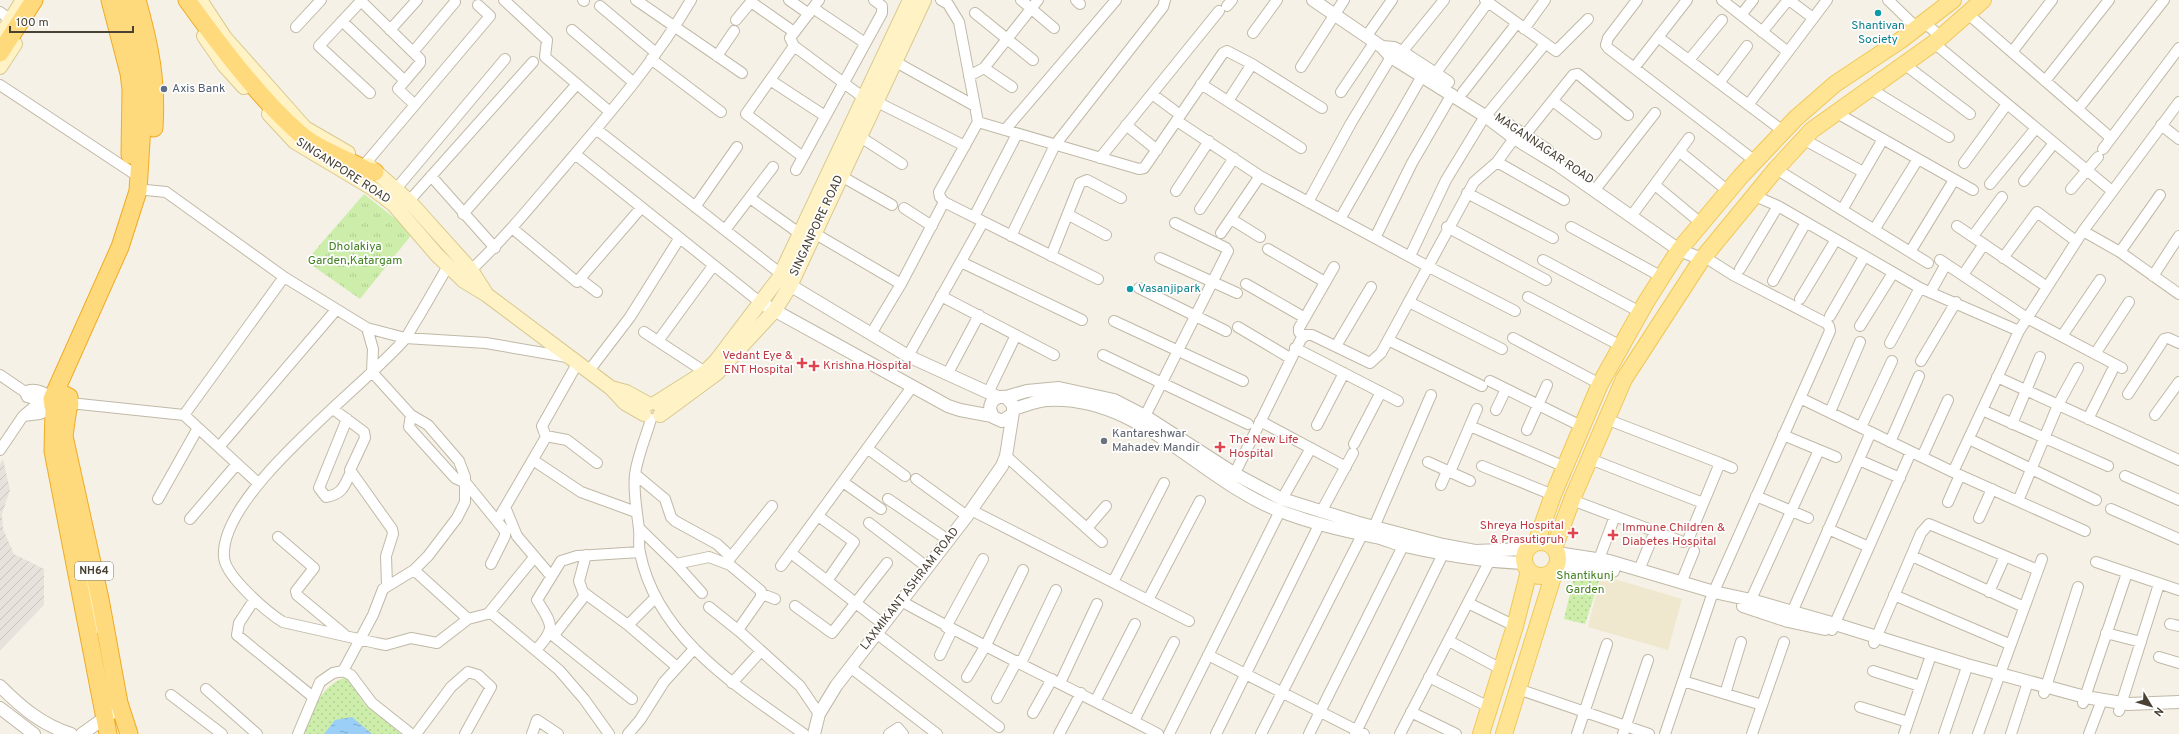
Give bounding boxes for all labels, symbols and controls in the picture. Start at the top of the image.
scale bar [10,8,133,34]
marker: Shantivan Society [1873,8,1883,18]
text: 100 m [16,15,49,31]
place label: Shantivan Society [1851,18,1905,48]
place label: Axis Bank [172,81,225,97]
marker: Axis Bank [159,84,169,94]
street label: MAGANNAGAR ROAD [1491,110,1597,188]
street label: SINGANPORE ROAD [293,134,393,208]
street label: SINGANPORE ROAD [787,173,847,279]
park label: Dholakiya Garden,Katargam [308,239,402,269]
place label: Vasanjipark [1138,281,1201,297]
marker: Vasanjipark [1125,284,1135,294]
place label: Vedant Eye & ENT Hospital [722,348,793,378]
marker: Vedant Eye & ENT Hospital [796,357,808,369]
place label: Krishna Hospital [823,358,911,374]
marker: Krishna Hospital [808,360,820,372]
place label: Kantareshwar Mahadev Mandir [1112,426,1200,456]
place label: The New Life Hospital [1229,432,1298,462]
marker: Kantareshwar Mahadev Mandir [1099,436,1109,446]
marker: The New Life Hospital [1214,441,1226,453]
place label: Shreya Hospital & Prasutigruh [1480,518,1564,548]
place label: Immune Children & Diabetes Hospital [1622,520,1725,550]
street label: LAXMIKANT ASHRAM ROAD [857,524,963,654]
marker: Shreya Hospital & Prasutigruh [1567,527,1579,539]
marker: Immune Children & Diabetes Hospital [1607,529,1619,541]
road number: NH64 [75,562,113,580]
park label: Shantikunj Garden [1556,568,1614,598]
north arrow [2131,686,2171,726]
text: N [2150,704,2166,719]

